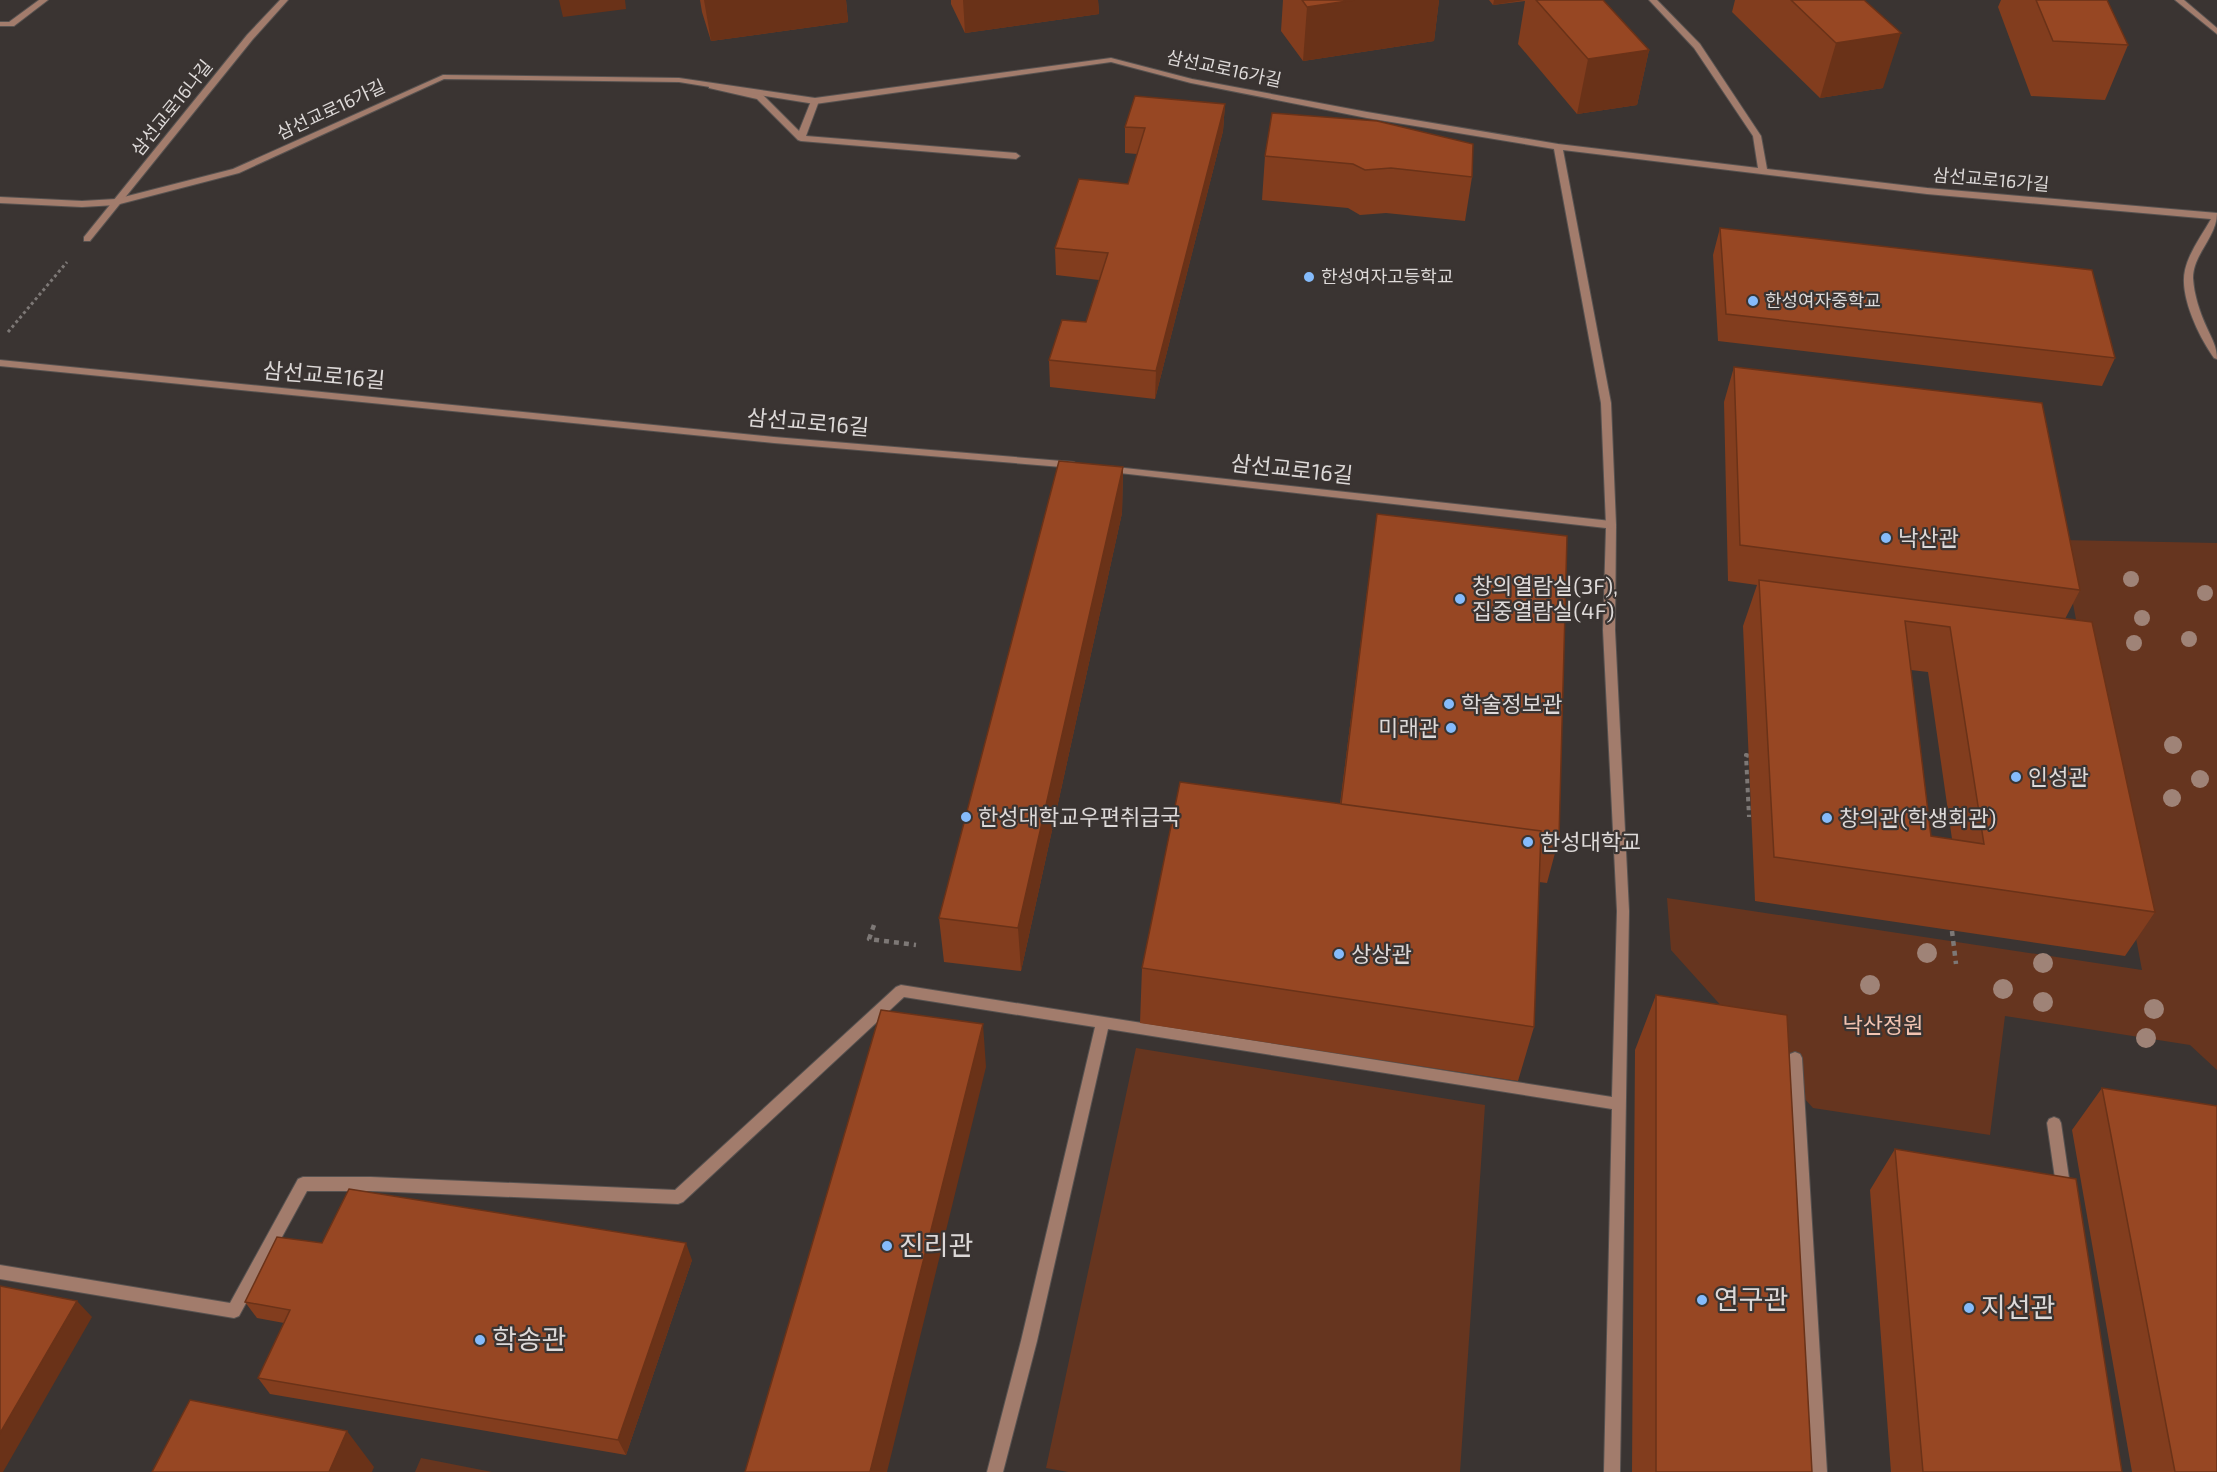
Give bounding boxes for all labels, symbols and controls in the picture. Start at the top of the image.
street label: 삼선교로16가길 [1165,45,1284,91]
street label: 삼선교로16나길 [126,55,217,160]
street label: 삼선교로16가길 [273,74,388,144]
street label: 삼선교로16가길 [1932,163,2050,195]
place label: 한성여자고등학교 [1321,265,1453,287]
marker: 한성여자고등학교 [1302,270,1316,284]
place label: 한성여자중학교 [1765,289,1881,311]
marker: 한성여자중학교 [1746,294,1760,308]
street label: 삼선교로16길 [262,356,386,392]
street label: 삼선교로16길 [746,403,870,439]
street label: 삼선교로16길 [1230,449,1354,487]
place label: 낙산관 [1898,524,1959,550]
marker: 낙산관 [1879,531,1893,545]
place label: 창의열람실(3F), 집중열람실(4F) [1472,572,1618,623]
marker: 창의열람실(3F), 집중열람실(4F) [1453,592,1467,606]
place label: 학술정보관 [1461,690,1562,716]
marker: 학술정보관 [1442,697,1456,711]
place label: 미래관 [1378,714,1439,740]
marker: 미래관 [1444,721,1458,735]
place label: 인성관 [2028,763,2089,789]
marker: 인성관 [2009,770,2023,784]
place label: 한성대학교우편취급국 [978,803,1180,829]
place label: 창의관(학생회관) [1839,804,1996,830]
marker: 한성대학교우편취급국 [959,810,973,824]
marker: 창의관(학생회관) [1820,811,1834,825]
place label: 한성대학교 [1540,828,1641,854]
marker: 한성대학교 [1521,835,1535,849]
place label: 상상관 [1351,940,1412,966]
marker: 상상관 [1332,947,1346,961]
park label: 낙산정원 [1843,1011,1923,1037]
place label: 진리관 [899,1228,974,1260]
marker: 진리관 [880,1239,894,1253]
place label: 연구관 [1714,1282,1789,1314]
place label: 지선관 [1981,1290,2056,1322]
marker: 연구관 [1695,1293,1709,1307]
marker: 지선관 [1962,1301,1976,1315]
place label: 학송관 [492,1322,567,1354]
marker: 학송관 [473,1333,487,1347]

